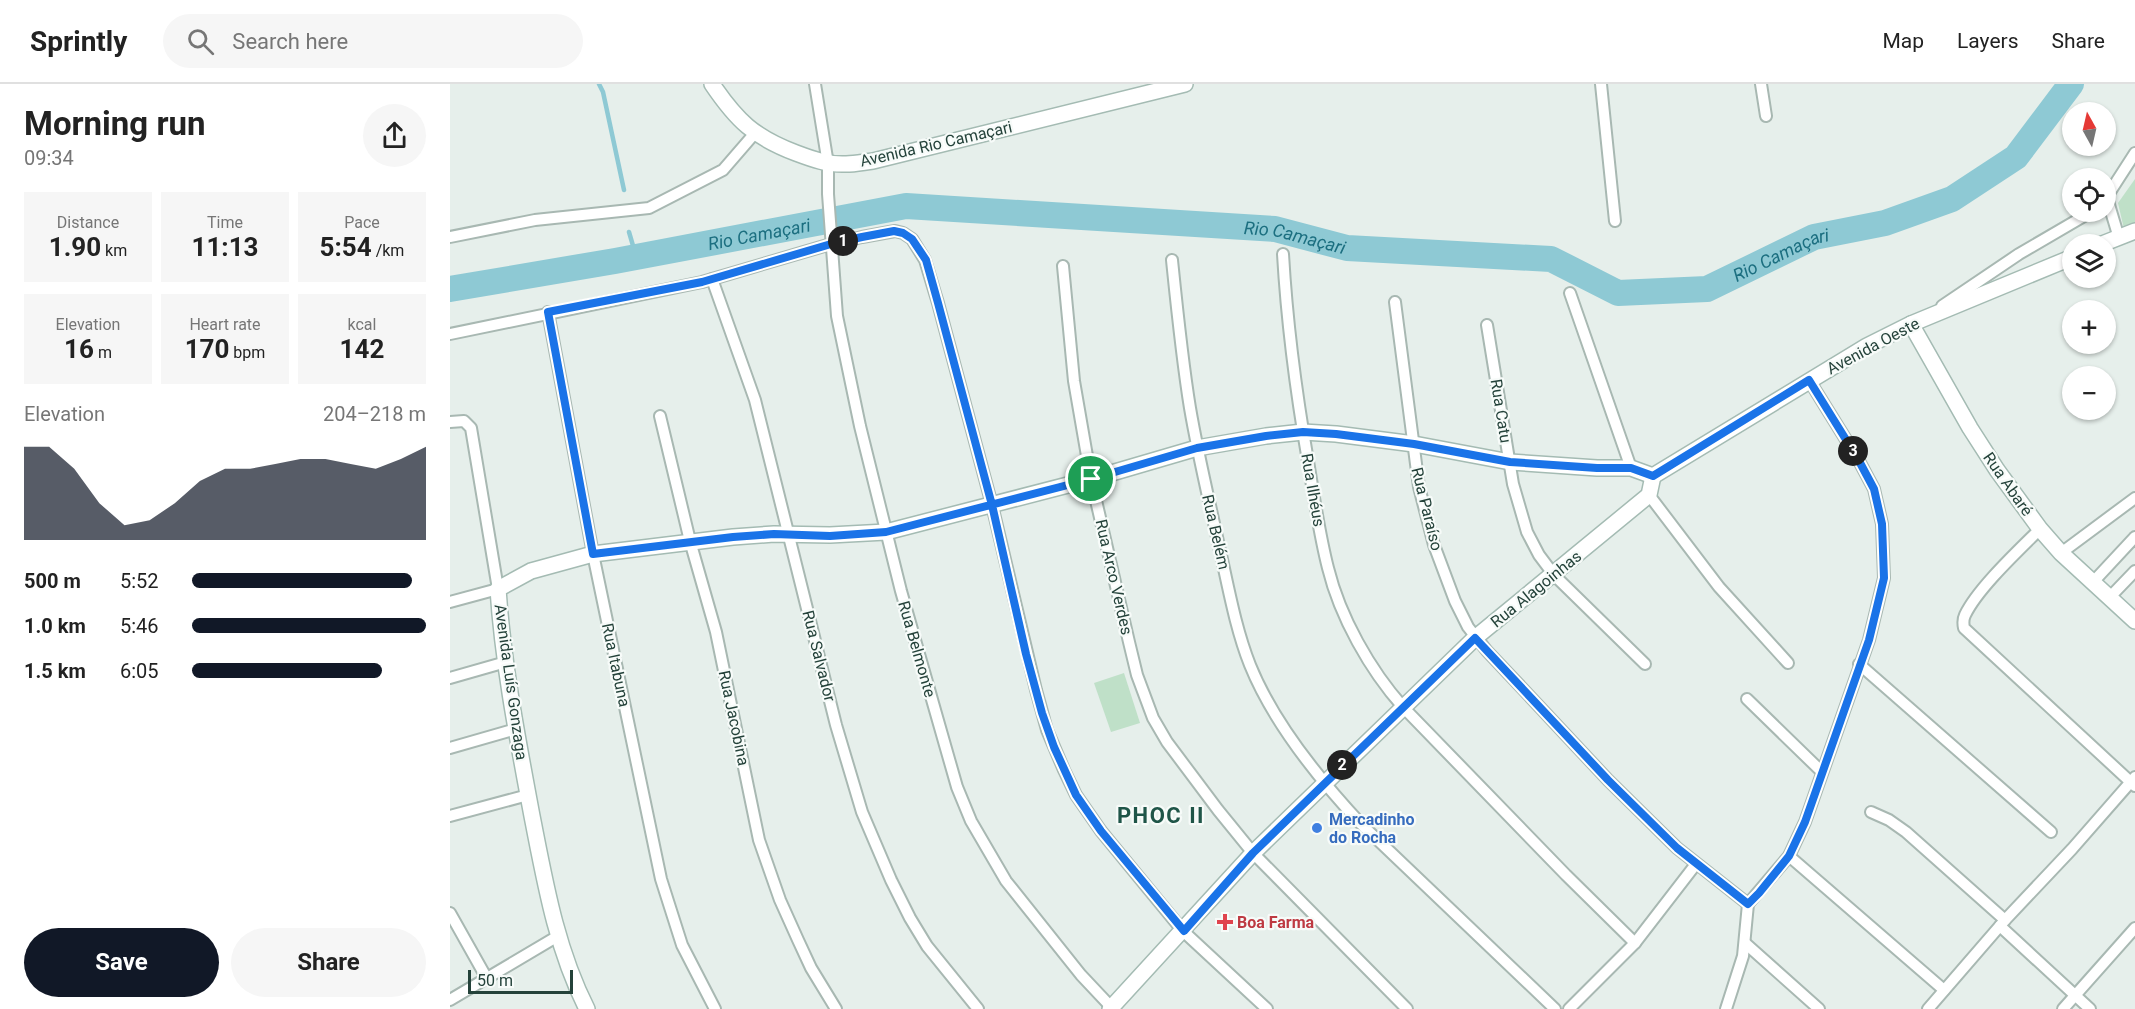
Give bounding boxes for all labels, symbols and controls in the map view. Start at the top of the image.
search box [163,14,583,68]
text: Sprintly [30,25,127,58]
icon: search [184,25,217,58]
text: Search here [232,29,348,54]
text: Map [1882,29,1924,53]
text: Layers [1957,29,2018,53]
text: Share [2051,29,2105,53]
north arrow [2062,102,2116,156]
map controls [2062,102,2116,420]
text: Morning run [24,104,205,143]
button: share [363,104,426,167]
street label: Avenida Rio Camaçari [858,117,1014,171]
text: 09:34 [24,146,74,170]
button: locate [2062,168,2116,222]
text: Distance [57,213,119,232]
text: Time [207,213,243,232]
text: Pace [344,213,380,232]
water label: Rio Camaçari [706,214,813,254]
water label: Rio Camaçari [1243,217,1349,258]
water label: Rio Camaçari [1729,224,1831,285]
pin: 1 [828,226,858,256]
text: 1 [838,231,848,250]
text: 1.90 [49,232,101,262]
text: 11:13 [192,232,259,262]
text: 5:54 [320,232,372,262]
button: layers [2062,234,2116,288]
text: km [101,241,127,260]
text: /km [372,241,404,260]
button: + [2062,300,2116,354]
street label: Avenida Oeste [1823,314,1923,378]
text: Elevation [56,315,120,334]
text: Heart rate [189,315,261,334]
text: kcal [348,315,376,334]
text: 16 [64,334,94,364]
text: 170 [185,334,229,364]
text: 142 [340,334,384,364]
text: m [94,343,112,362]
text: bpm [229,343,265,362]
button: − [2062,366,2116,420]
street label: Rua Catu [1487,378,1515,444]
text: Elevation [24,402,105,426]
text: 204–218 m [323,402,426,426]
pin: 3 [1838,436,1868,466]
text: 3 [1848,441,1858,460]
street label: Rua Abaré [1979,449,2037,519]
street label: Rua Ilhéus [1297,452,1329,528]
pin [1065,453,1116,504]
icon: arrive [1074,462,1107,495]
street label: Rua Paraíso [1407,465,1447,553]
street label: Rua Belém [1198,493,1234,571]
street label: Rua Arco Verdes [1091,517,1137,637]
street label: Rua Alagoinhas [1487,547,1585,631]
text: 500 m [24,569,81,593]
text: 5:52 [120,569,159,593]
street label: Rua Belmonte [894,599,940,699]
street label: Avenida Luís Gonzaga [491,603,531,761]
street label: Rua Salvador [798,608,840,704]
text: 1.0 km [24,614,86,638]
text: 5:46 [120,614,159,638]
street label: Rua Itabuna [598,621,634,709]
text: 1.5 km [24,659,86,683]
text: 6:05 [120,659,159,683]
street label: Rua Jacobina [715,669,753,767]
pin: 2 [1327,750,1357,780]
text: 2 [1337,755,1347,774]
district label: PHOC II [1117,803,1205,828]
place label: Mercadinho do Rocha [1329,810,1414,847]
marker: Mercadinho do Rocha [1310,821,1324,835]
place label: Boa Farma [1237,913,1315,932]
marker: Boa Farma [1218,915,1232,929]
button: Save [24,928,219,997]
button: Share [231,928,426,997]
scale bar [468,967,573,994]
text: 50 m [477,971,513,990]

